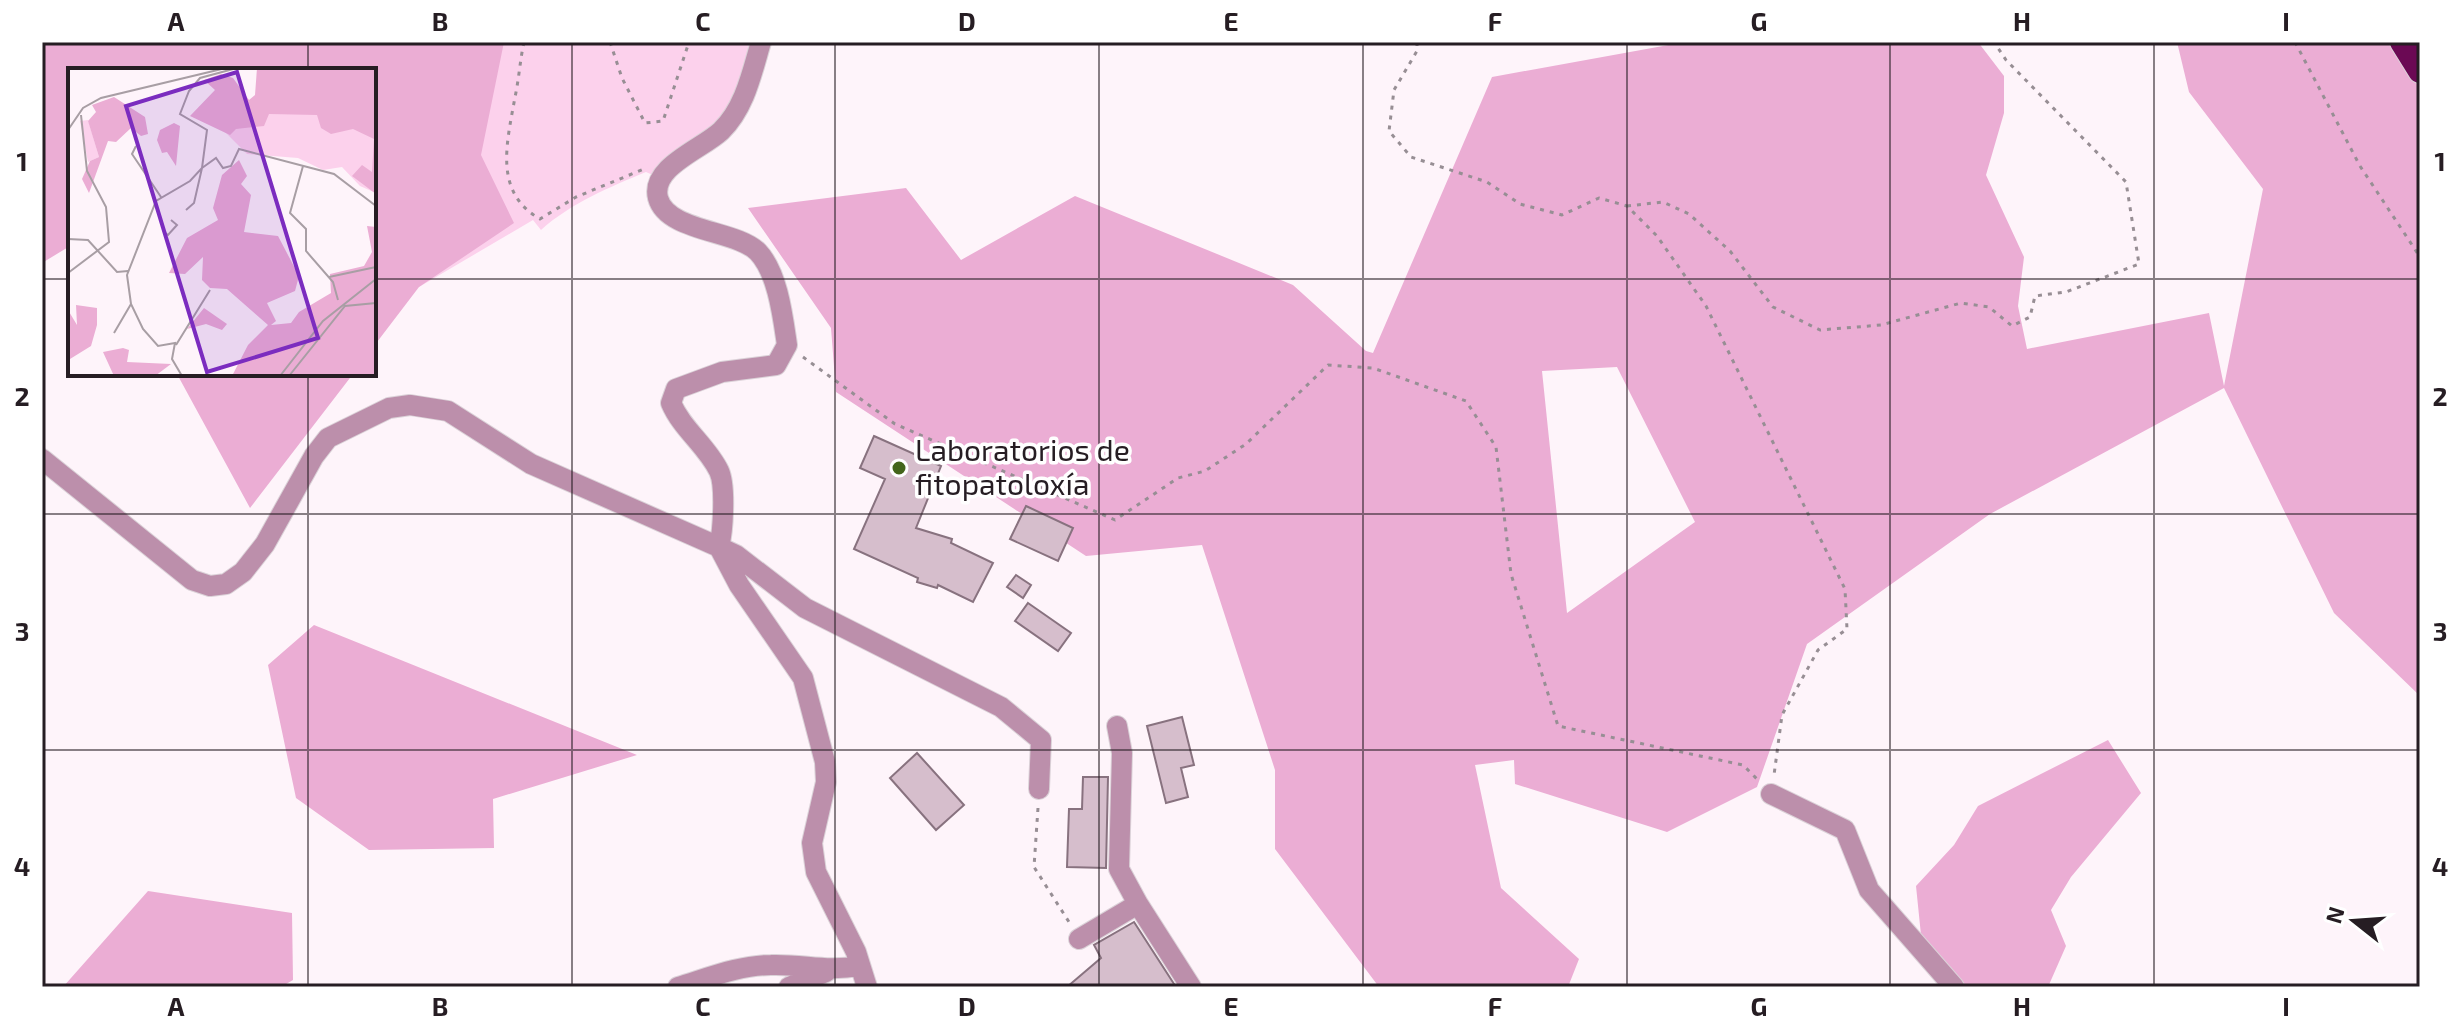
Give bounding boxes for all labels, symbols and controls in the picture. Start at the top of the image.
text: A [168,5,185,36]
text: B [432,5,448,36]
text: C [695,5,711,36]
text: D [958,5,976,36]
text: E [1223,5,1239,36]
text: F [1488,5,1502,36]
text: G [1751,5,1767,36]
text: H [2013,5,2031,36]
text: I [2282,5,2290,36]
inset map [68,68,376,376]
text: 1 [16,145,28,176]
text: 1 [2434,145,2446,176]
text: 2 [14,380,30,411]
text: 2 [2432,380,2448,411]
place label: Laboratorios de fitopatoloxía [915,431,1130,501]
marker: Laboratorios de fitopatoloxía [890,459,908,477]
text: 3 [15,615,29,646]
text: 3 [2433,615,2447,646]
text: 4 [14,850,30,881]
text: 4 [2432,850,2448,881]
north arrow [2314,881,2394,961]
text: N [2319,903,2349,926]
text: A [168,990,185,1021]
text: B [432,990,448,1021]
text: C [695,990,711,1021]
text: D [958,990,976,1021]
text: E [1223,990,1239,1021]
text: F [1488,990,1502,1021]
text: G [1751,990,1767,1021]
text: H [2013,990,2031,1021]
text: I [2282,990,2290,1021]

